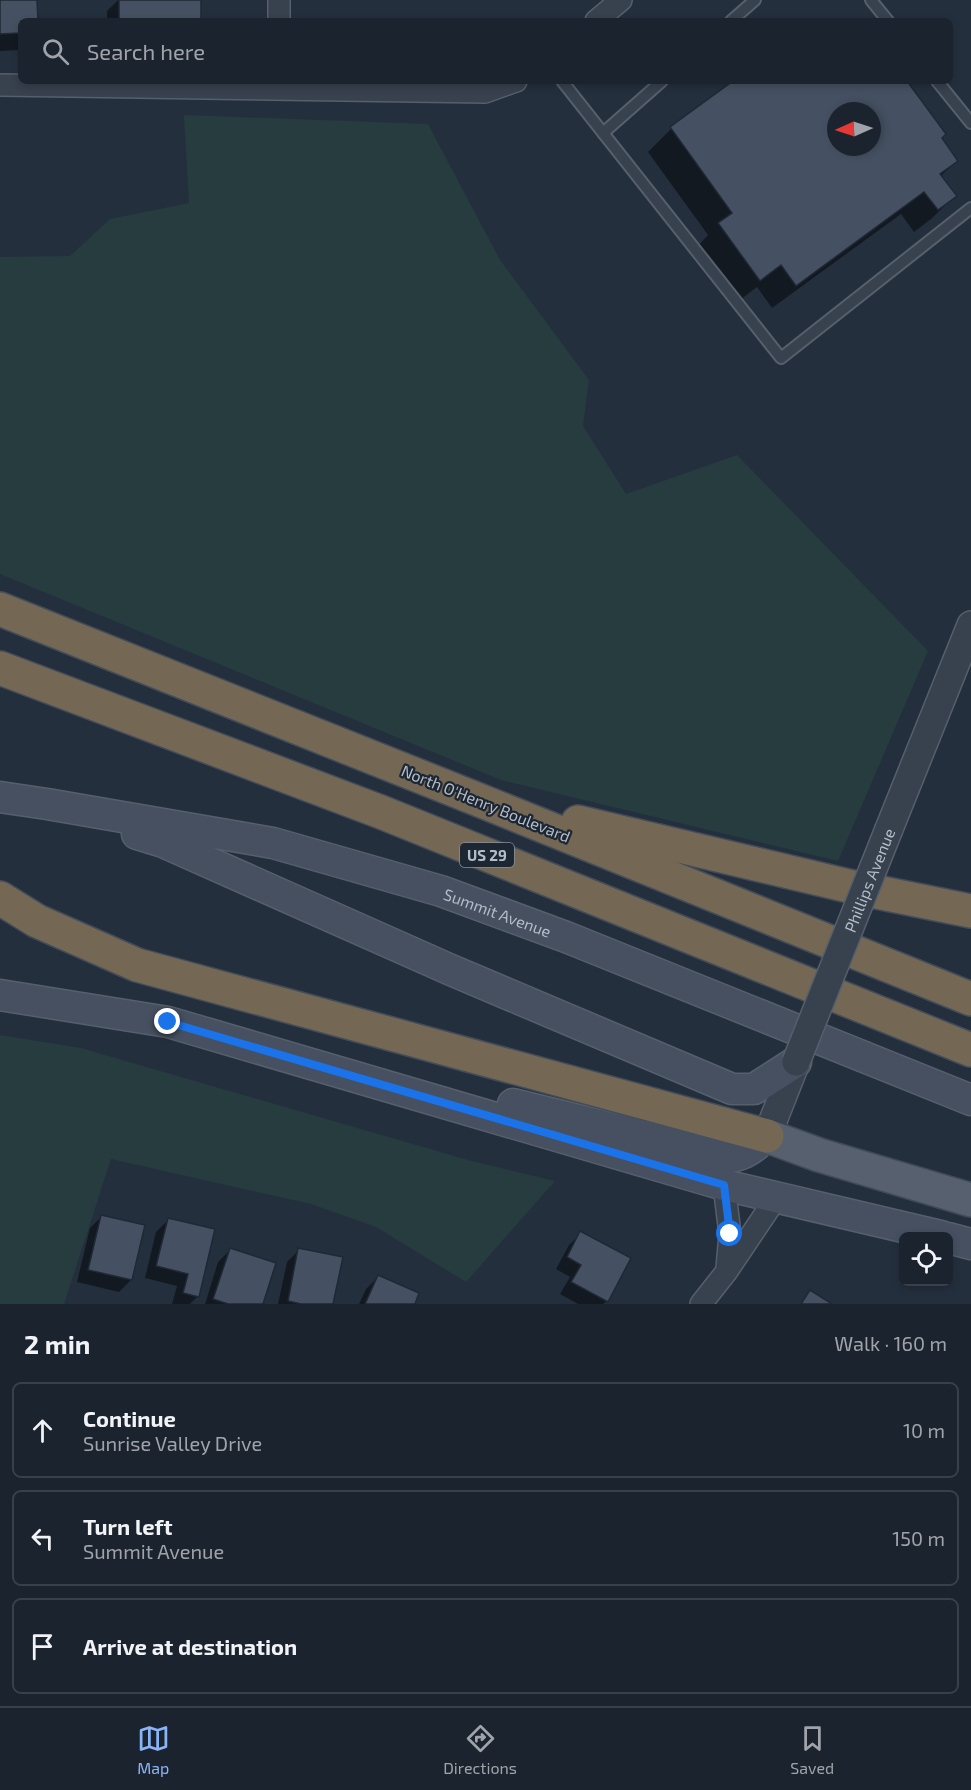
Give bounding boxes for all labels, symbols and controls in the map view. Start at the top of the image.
search box [18,18,953,84]
icon: search [39,35,72,68]
text: Search here [87,38,205,64]
north arrow [827,102,881,156]
street label: North O'Henry Boulevard [399,760,573,846]
street label: Phillips Avenue [839,825,898,935]
road number: US 29 [460,843,514,867]
street label: Summit Avenue [441,883,554,940]
route end [154,1008,180,1034]
route start [716,1220,742,1246]
map controls [899,1232,953,1286]
button: locate [899,1232,953,1286]
text: 2 min [24,1328,90,1359]
text: Walk · 160 m [834,1331,947,1355]
text: Continue [83,1405,176,1431]
icon: ahead [26,1414,59,1447]
text: 10 m [903,1418,945,1442]
text: Sunrise Valley Drive [83,1431,262,1455]
text: Turn left [83,1513,172,1539]
icon: left [26,1522,59,1555]
text: 150 m [892,1526,945,1550]
text: Summit Avenue [83,1539,224,1563]
icon: arrive [26,1630,59,1663]
text: Arrive at destination [83,1633,297,1659]
tab: Map [137,1722,170,1777]
tab: Directions [443,1722,517,1777]
tab: Saved [790,1722,834,1777]

